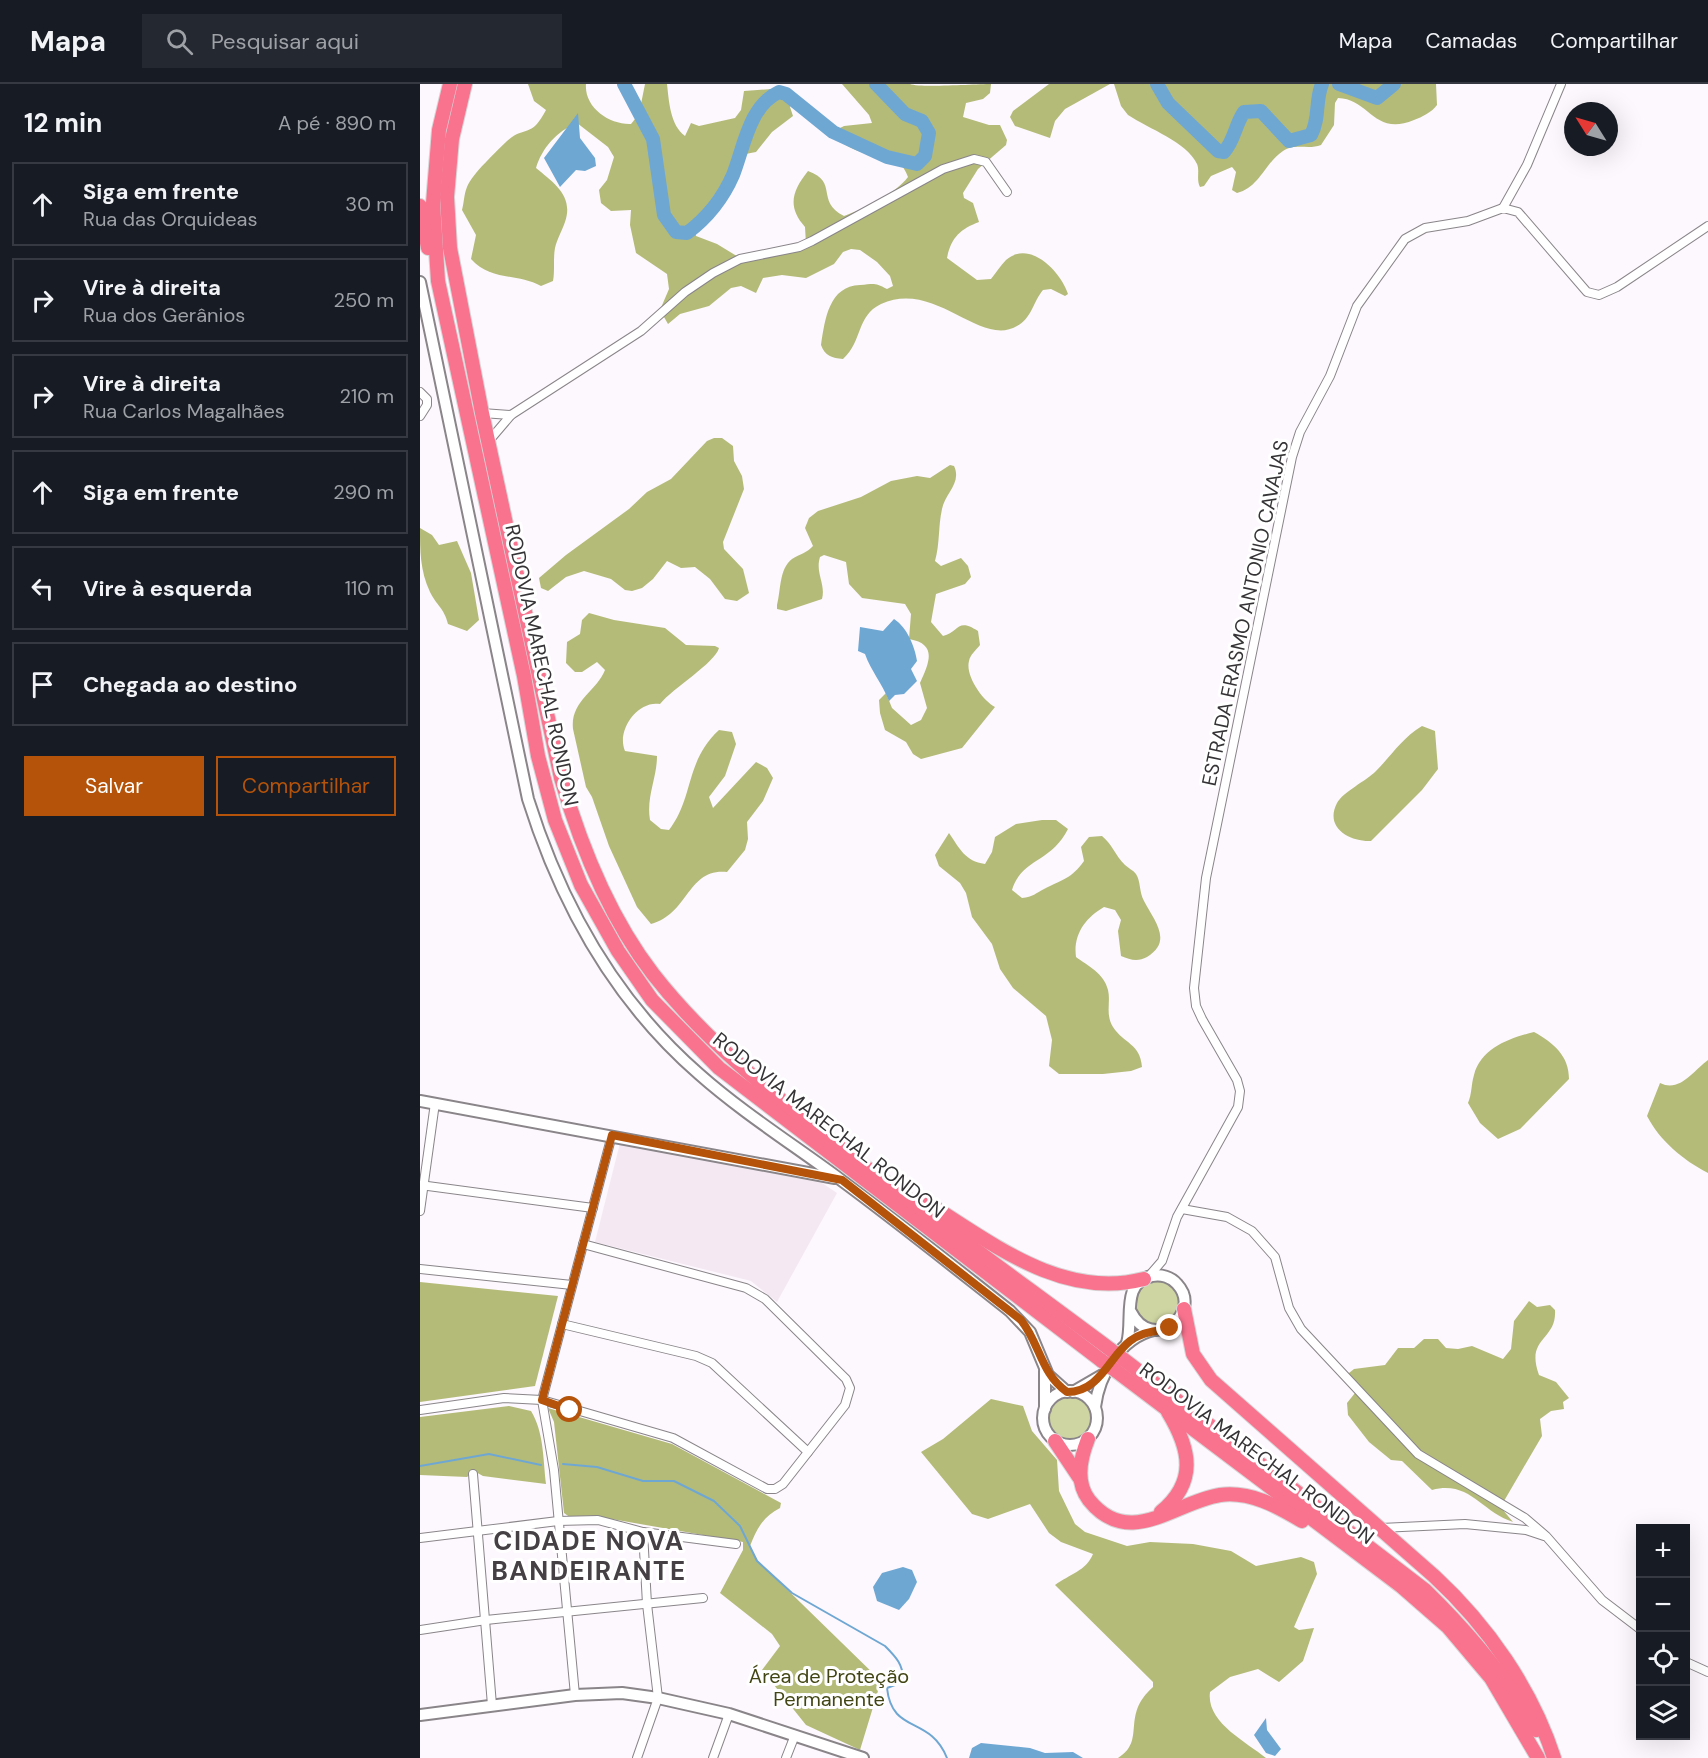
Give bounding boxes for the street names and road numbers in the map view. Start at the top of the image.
street label: ESTRADA ERASMO ANTONIO CAVAJAS [1196,438,1294,788]
street label: RODOVIA MARECHAL RONDON [499,522,585,808]
street label: RODOVIA MARECHAL RONDON [708,1026,950,1224]
street label: RODOVIA MARECHAL RONDON [1134,1356,1380,1550]

